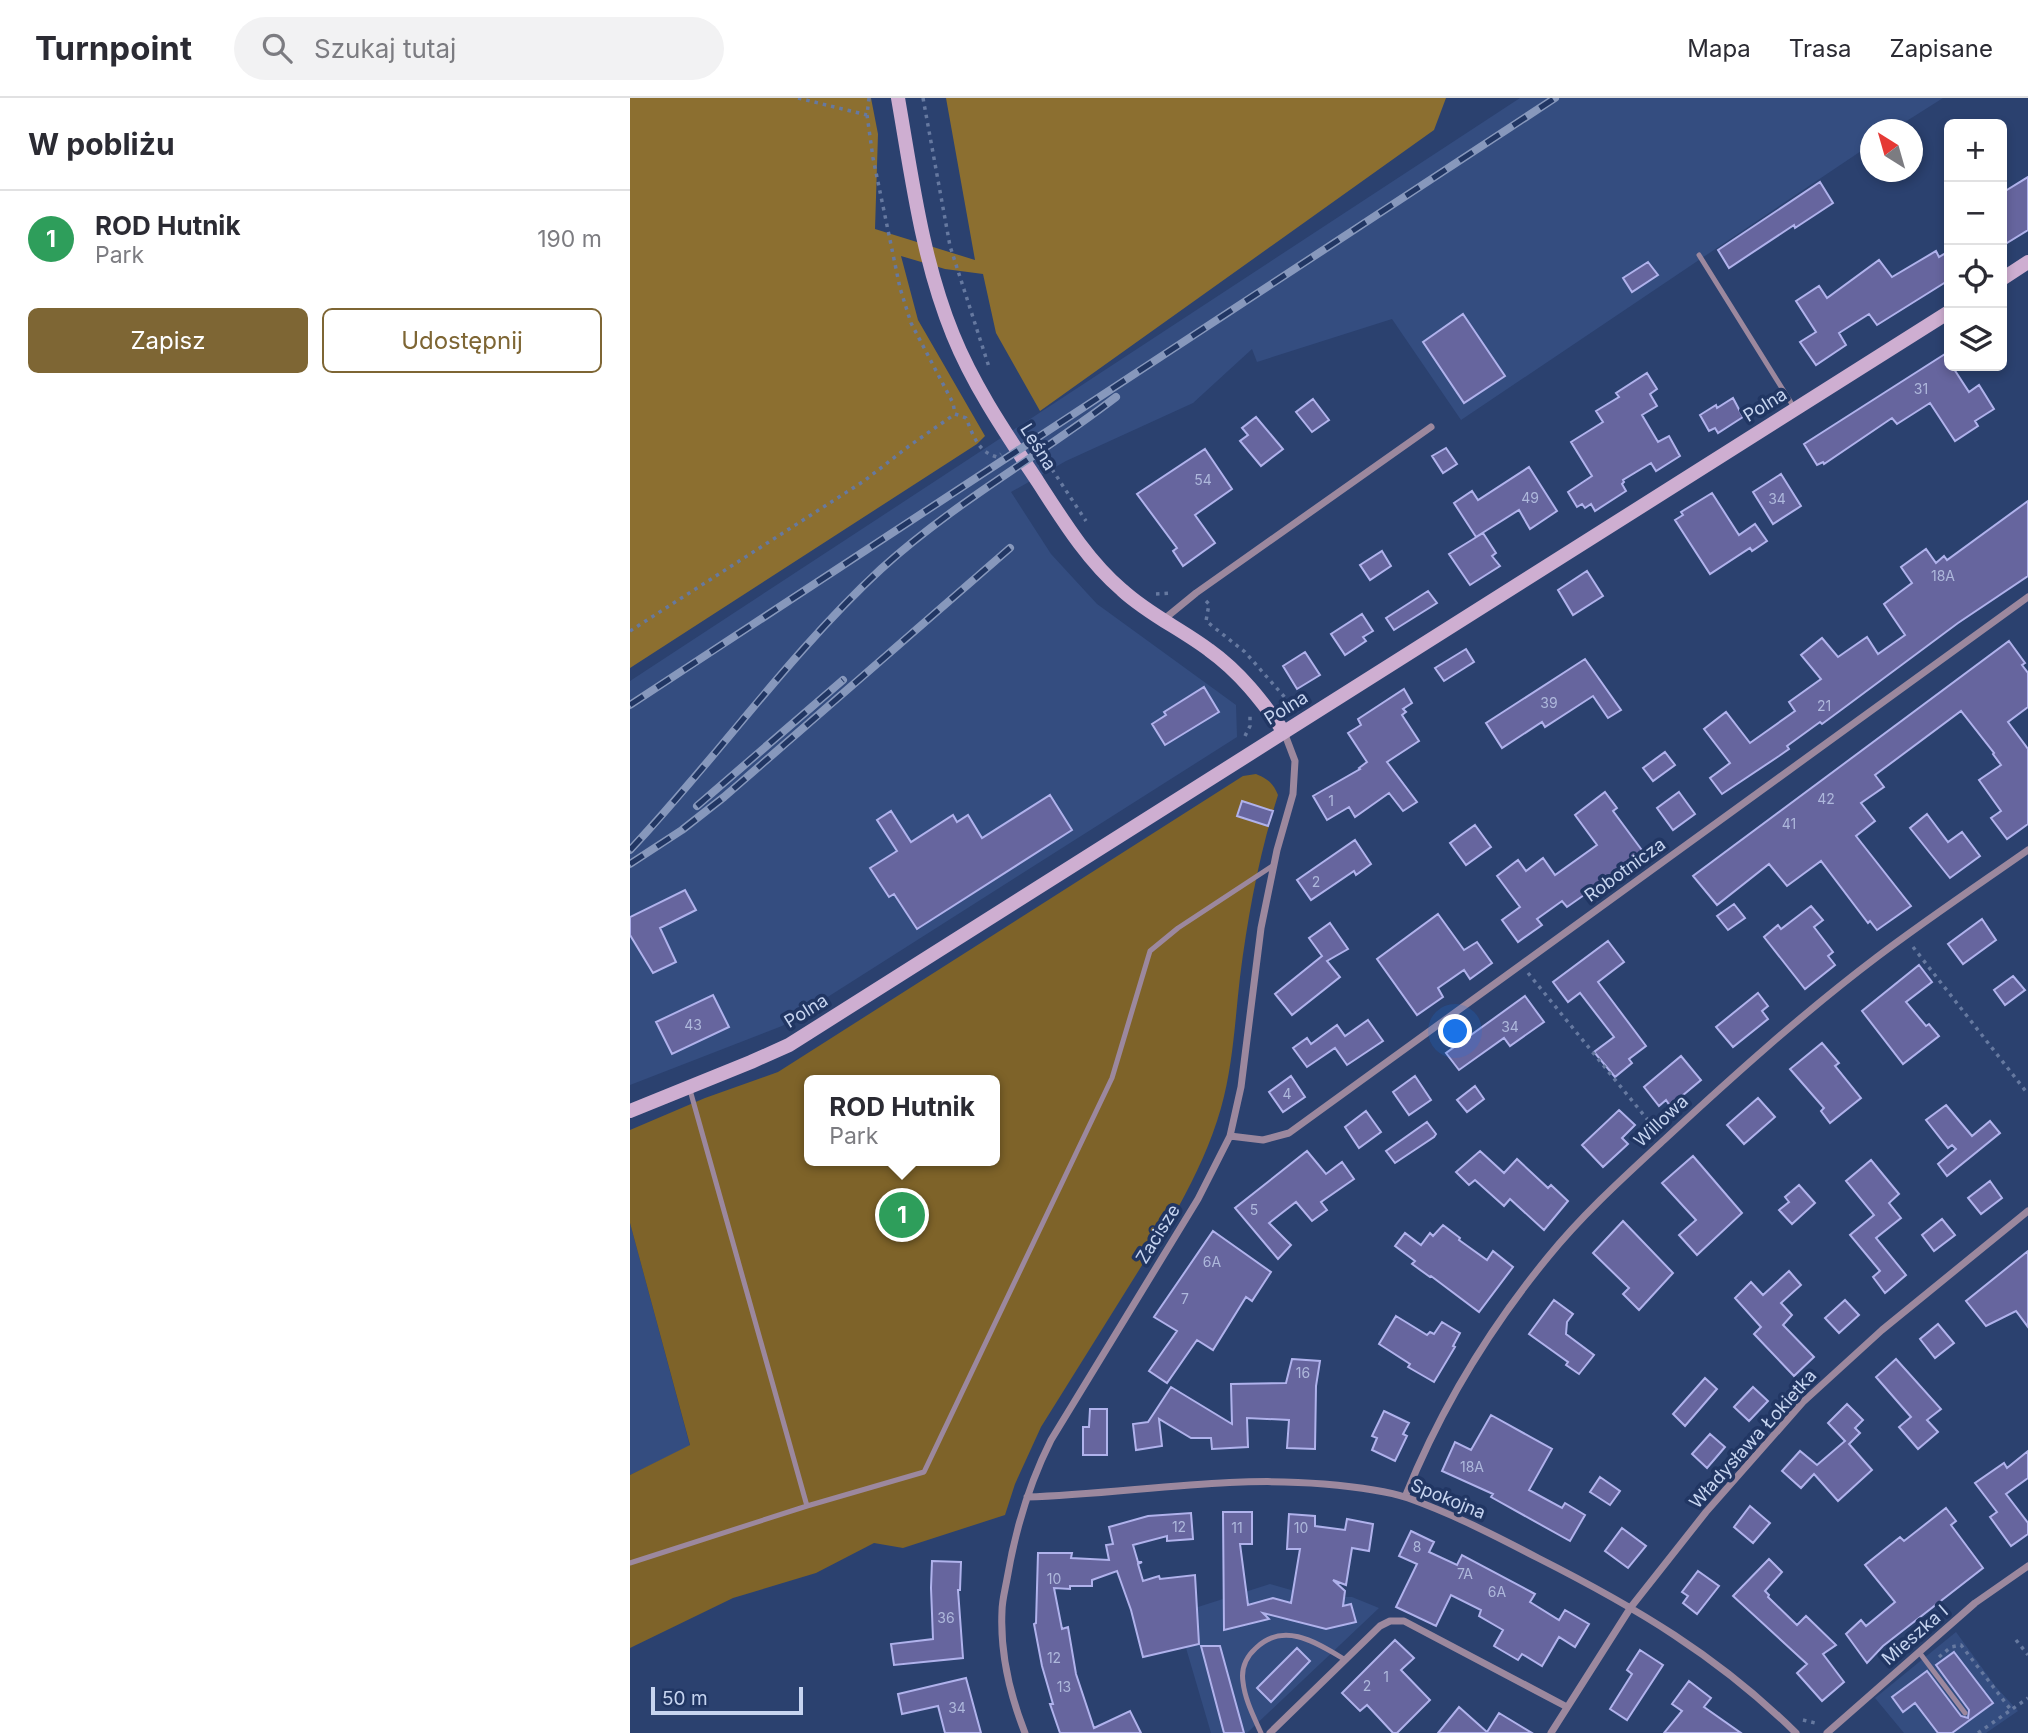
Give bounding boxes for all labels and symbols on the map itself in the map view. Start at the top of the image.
north arrow [1860,119,1923,182]
house number: 31 [1914,380,1928,397]
street label: Polna [1739,383,1790,426]
street label: Leśna [1016,420,1061,474]
house number: 54 [1194,471,1212,488]
house number: 49 [1521,489,1539,506]
house number: 34 [1768,490,1786,507]
house number: 18A [1931,567,1955,584]
street label: Polna [1260,686,1311,729]
house number: 39 [1540,694,1558,711]
house number: 21 [1817,697,1831,714]
house number: 42 [1817,790,1835,807]
house number: 1 [1328,792,1334,809]
house number: 41 [1782,815,1796,832]
street label: Robotnicza [1580,833,1669,906]
house number: 2 [1312,873,1320,890]
street label: Polna [780,989,831,1032]
your location [1438,1014,1472,1048]
house number: 43 [684,1016,702,1033]
house number: 34 [1501,1018,1519,1035]
house number: 4 [1282,1085,1292,1102]
street label: Willowa [1629,1090,1692,1151]
pin: 1 [879,1189,925,1241]
street label: Zacisze [1131,1200,1184,1267]
house number: 5 [1250,1201,1258,1218]
house number: 6A [1203,1253,1222,1270]
house number: 7 [1181,1290,1189,1307]
house number: 16 [1296,1364,1310,1381]
street label: Władysława Łokietka [1685,1365,1820,1512]
house number: 18A [1460,1458,1484,1475]
street label: Spokojna [1408,1474,1489,1523]
house number: 12 [1172,1518,1186,1535]
house number: 11 [1231,1519,1243,1536]
house number: 10 [1294,1519,1308,1536]
house number: 8 [1413,1538,1421,1555]
house number: 7A [1457,1565,1473,1582]
house number: 10 [1047,1570,1061,1587]
house number: 6A [1488,1583,1507,1600]
street label: Mieszka I [1877,1600,1952,1669]
house number: 36 [937,1609,955,1626]
house number: 12 [1047,1649,1061,1666]
house number: 1 [1383,1668,1389,1685]
house number: 2 [1363,1677,1371,1694]
house number: 13 [1057,1678,1071,1695]
scale bar [651,1684,803,1716]
house number: 34 [948,1699,966,1716]

